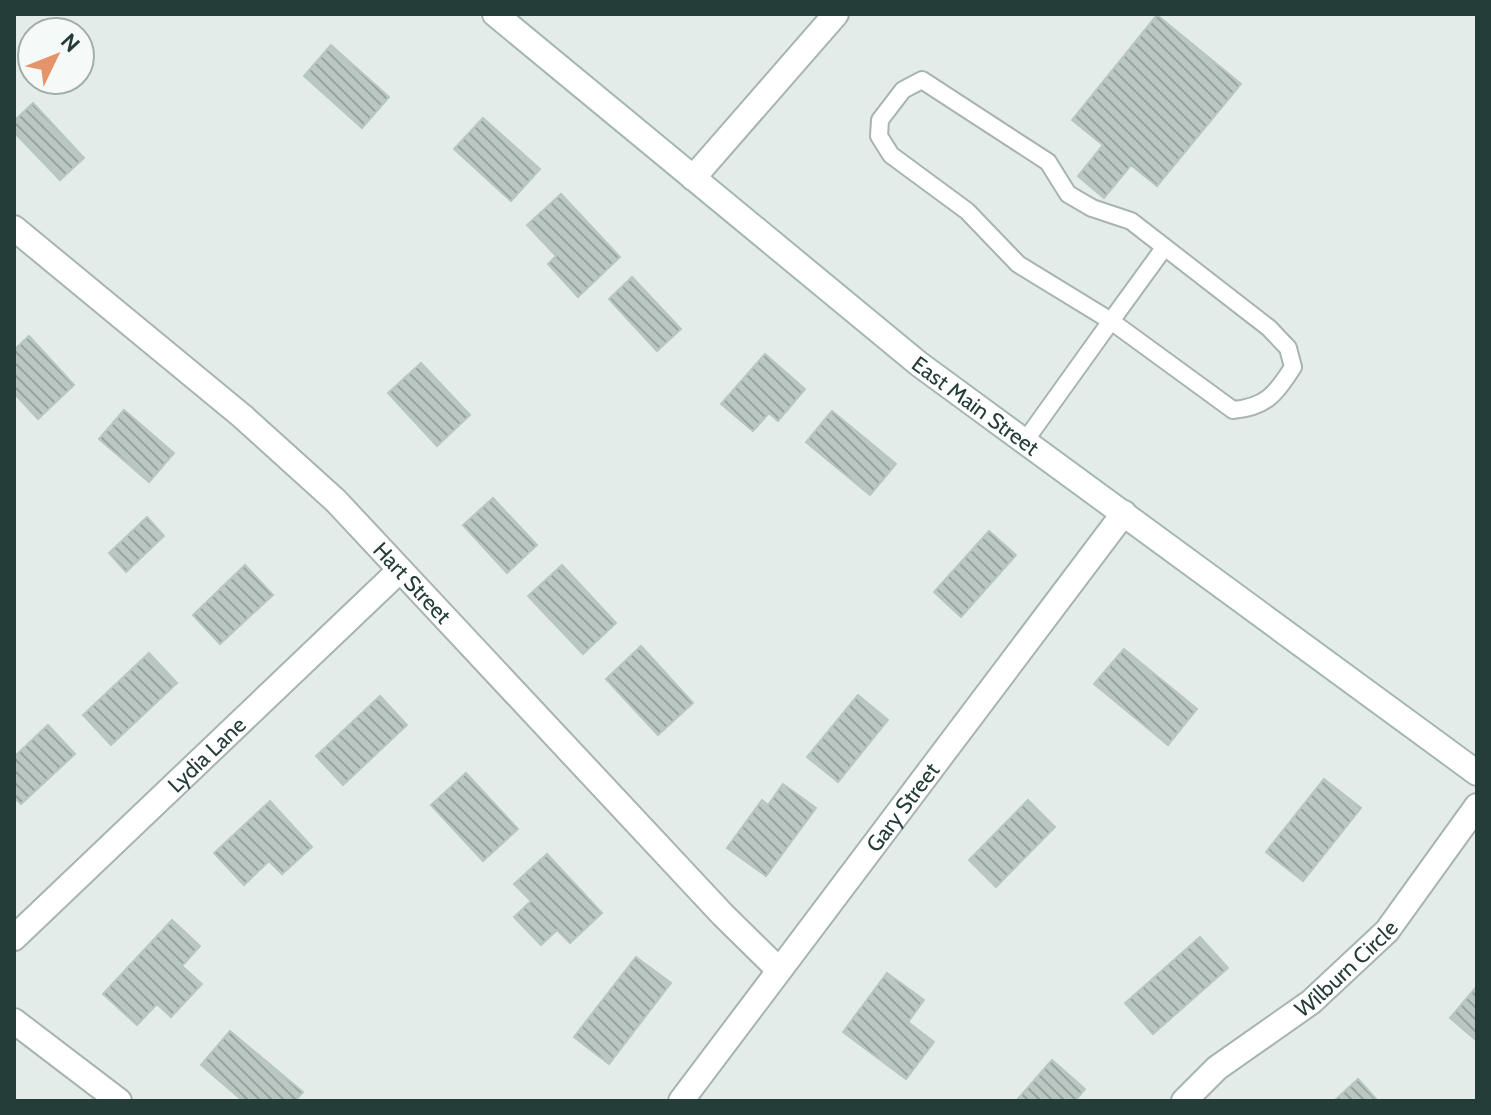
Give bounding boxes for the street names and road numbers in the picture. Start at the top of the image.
street label: East Main Street [907,350,1045,461]
street label: Hart Street [368,536,457,629]
street label: Lydia Lane [162,711,251,798]
street label: Gary Street [860,757,945,857]
street label: Wilburn Circle [1290,915,1404,1023]

